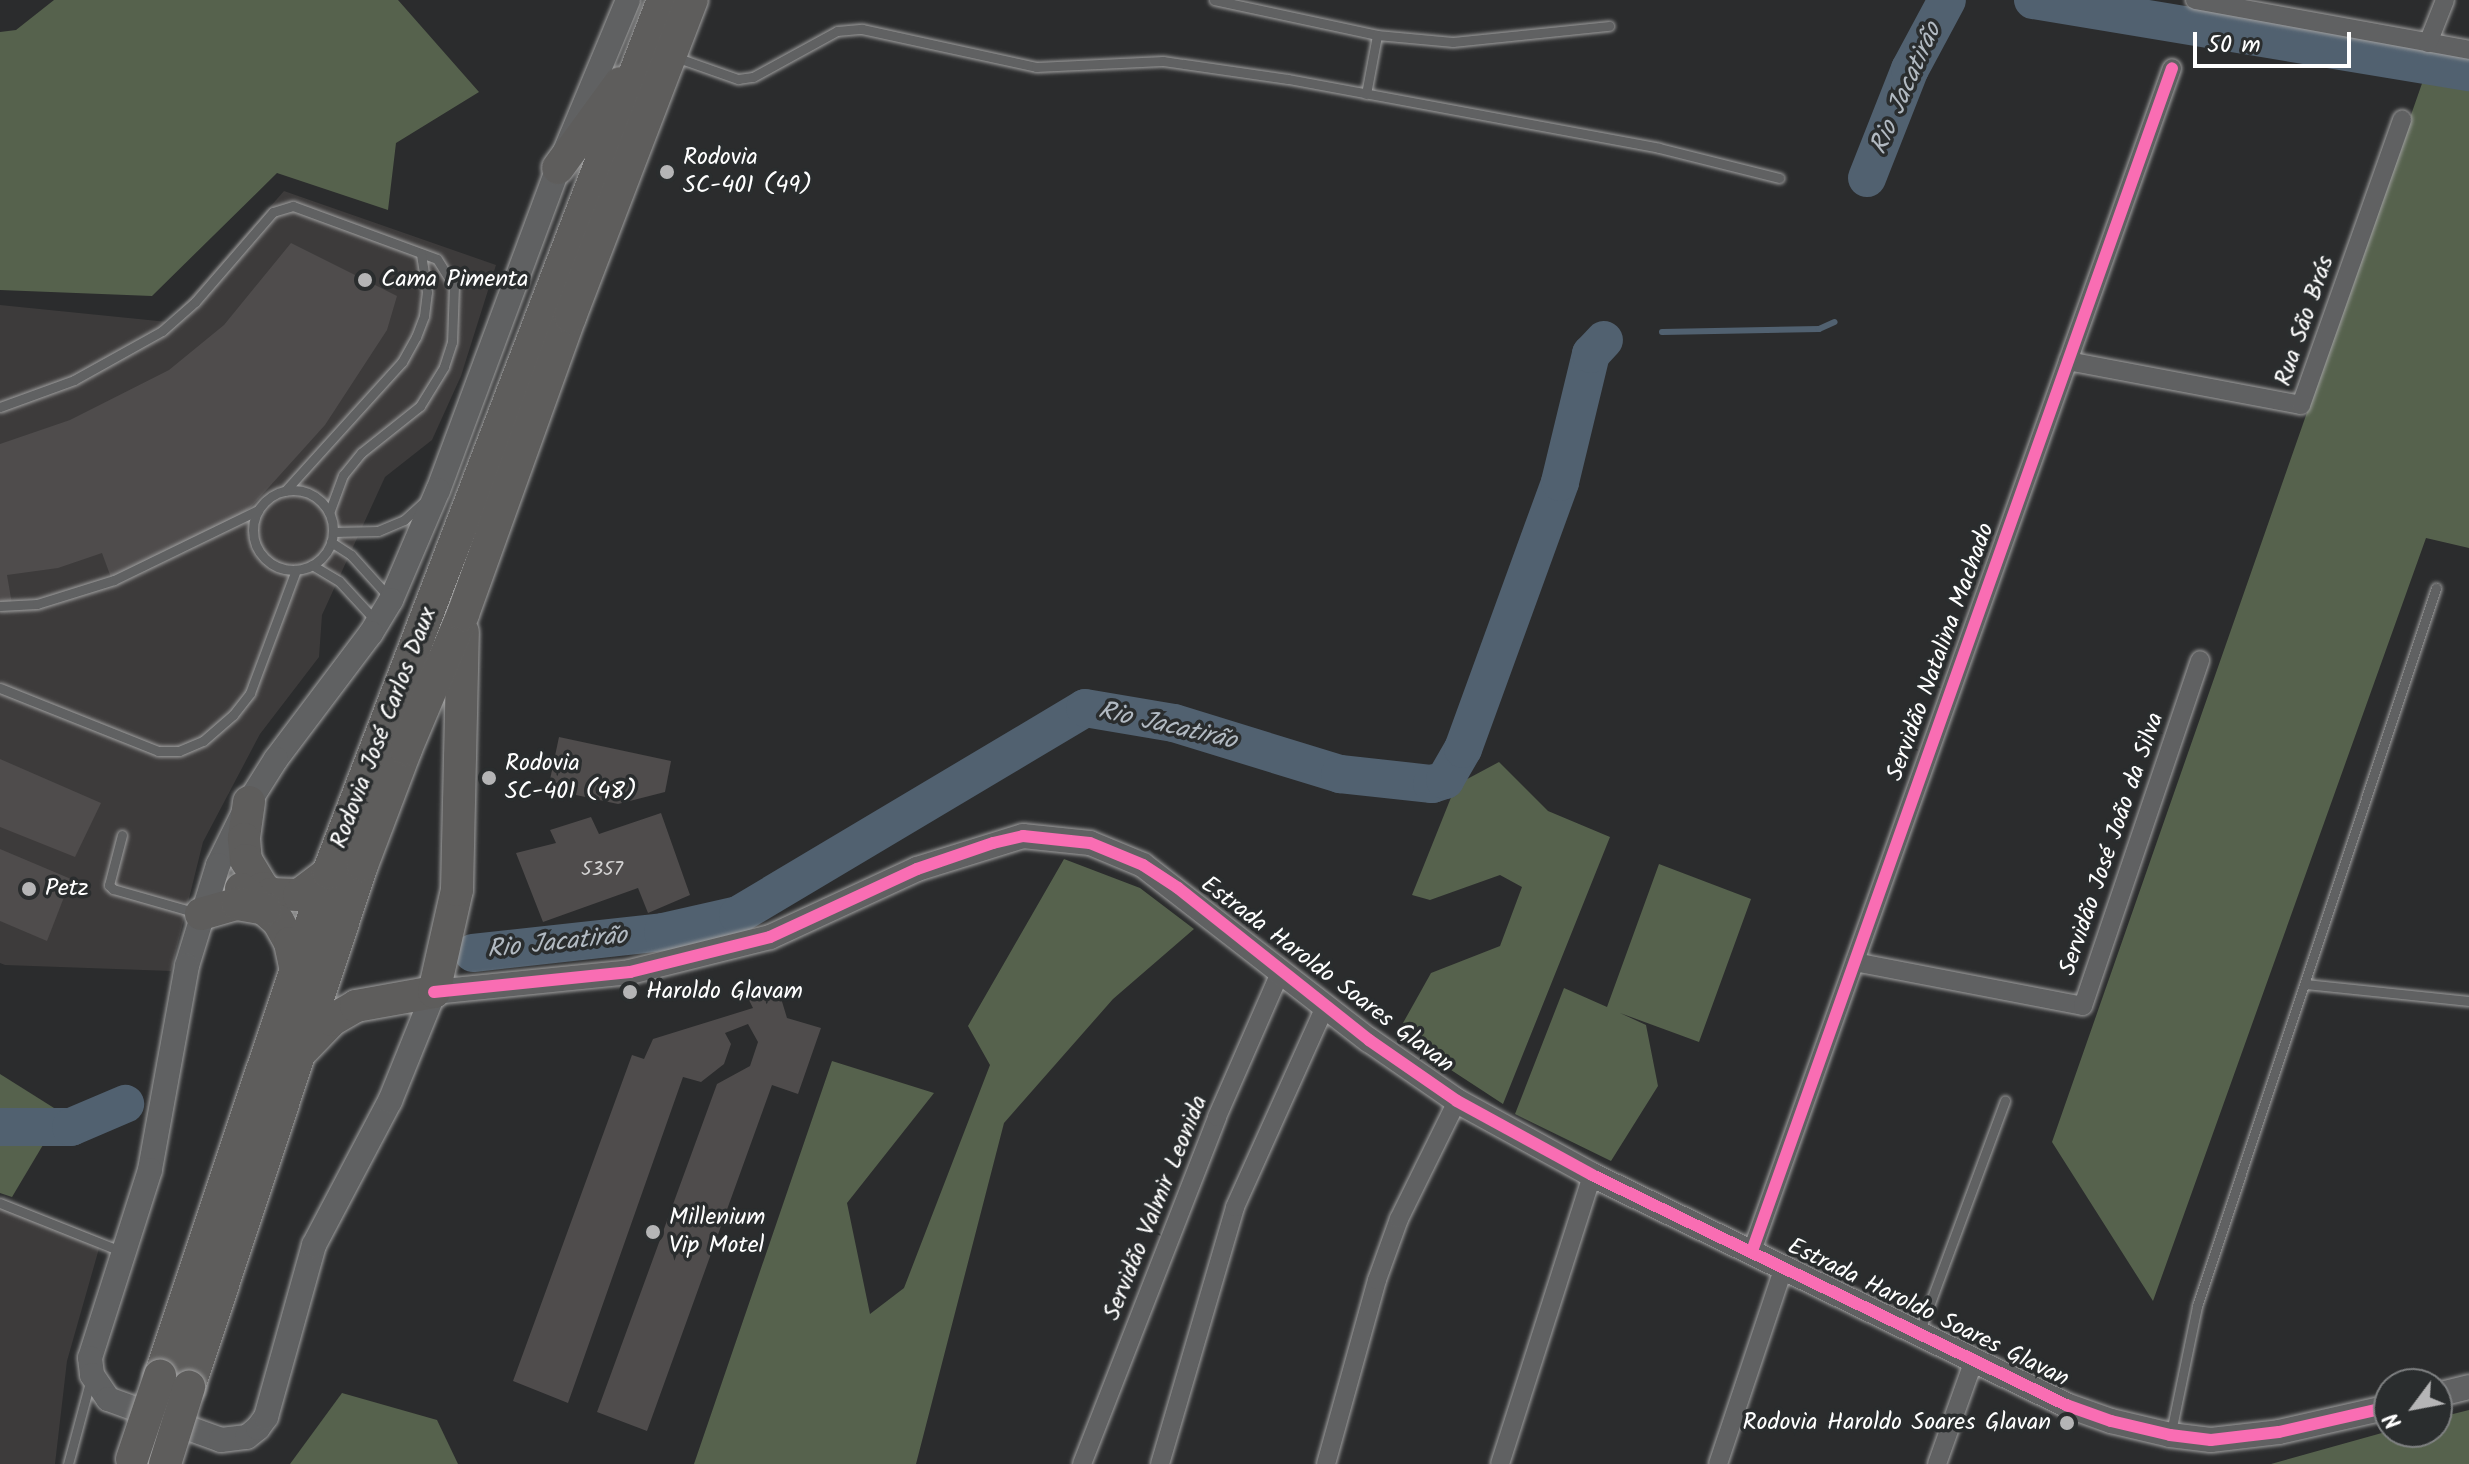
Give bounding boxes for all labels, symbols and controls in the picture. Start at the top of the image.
scale bar [2197,16,2355,66]
water label: Rio Jacatirão [1864,18,1950,160]
text: 50 m [2207,26,2261,65]
place label: Rodovia SC-401 (49) [683,144,812,200]
marker: Rodovia SC-401 (49) [658,163,676,181]
street label: Rua São Brás [2269,252,2341,390]
place label: Cama Pimenta [381,266,529,294]
marker: Cama Pimenta [356,271,374,289]
street label: Servidão Natalina Machado [1881,519,2001,785]
street label: Rodovia José Carlos Daux [325,604,443,852]
water label: Rio Jacatirão [1095,696,1239,758]
street label: Servidão José João da Silva [2053,709,2171,979]
place label: Rodovia SC-401 (48) [505,750,637,806]
marker: Rodovia SC-401 (48) [480,769,498,787]
house number: 5357 [581,858,623,882]
street label: Estrada Haroldo Soares Glavan [1195,870,1459,1080]
place label: Petz [45,875,89,903]
marker: Petz [20,880,38,898]
water label: Rio Jacatirão [485,921,629,967]
place label: Haroldo Glavam [646,978,803,1006]
marker: Haroldo Glavam [621,983,639,1001]
street label: Servidão Valmir Leonida [1098,1091,1214,1325]
place label: Millenium Vip Motel [669,1204,765,1260]
marker: Millenium Vip Motel [644,1223,662,1241]
street label: Estrada Haroldo Soares Glavan [1783,1232,2073,1394]
north arrow [2373,1368,2453,1448]
text: N [2375,1405,2412,1435]
place label: Rodovia Haroldo Soares Glavan [1743,1409,2051,1437]
marker: Rodovia Haroldo Soares Glavan [2058,1414,2076,1432]

